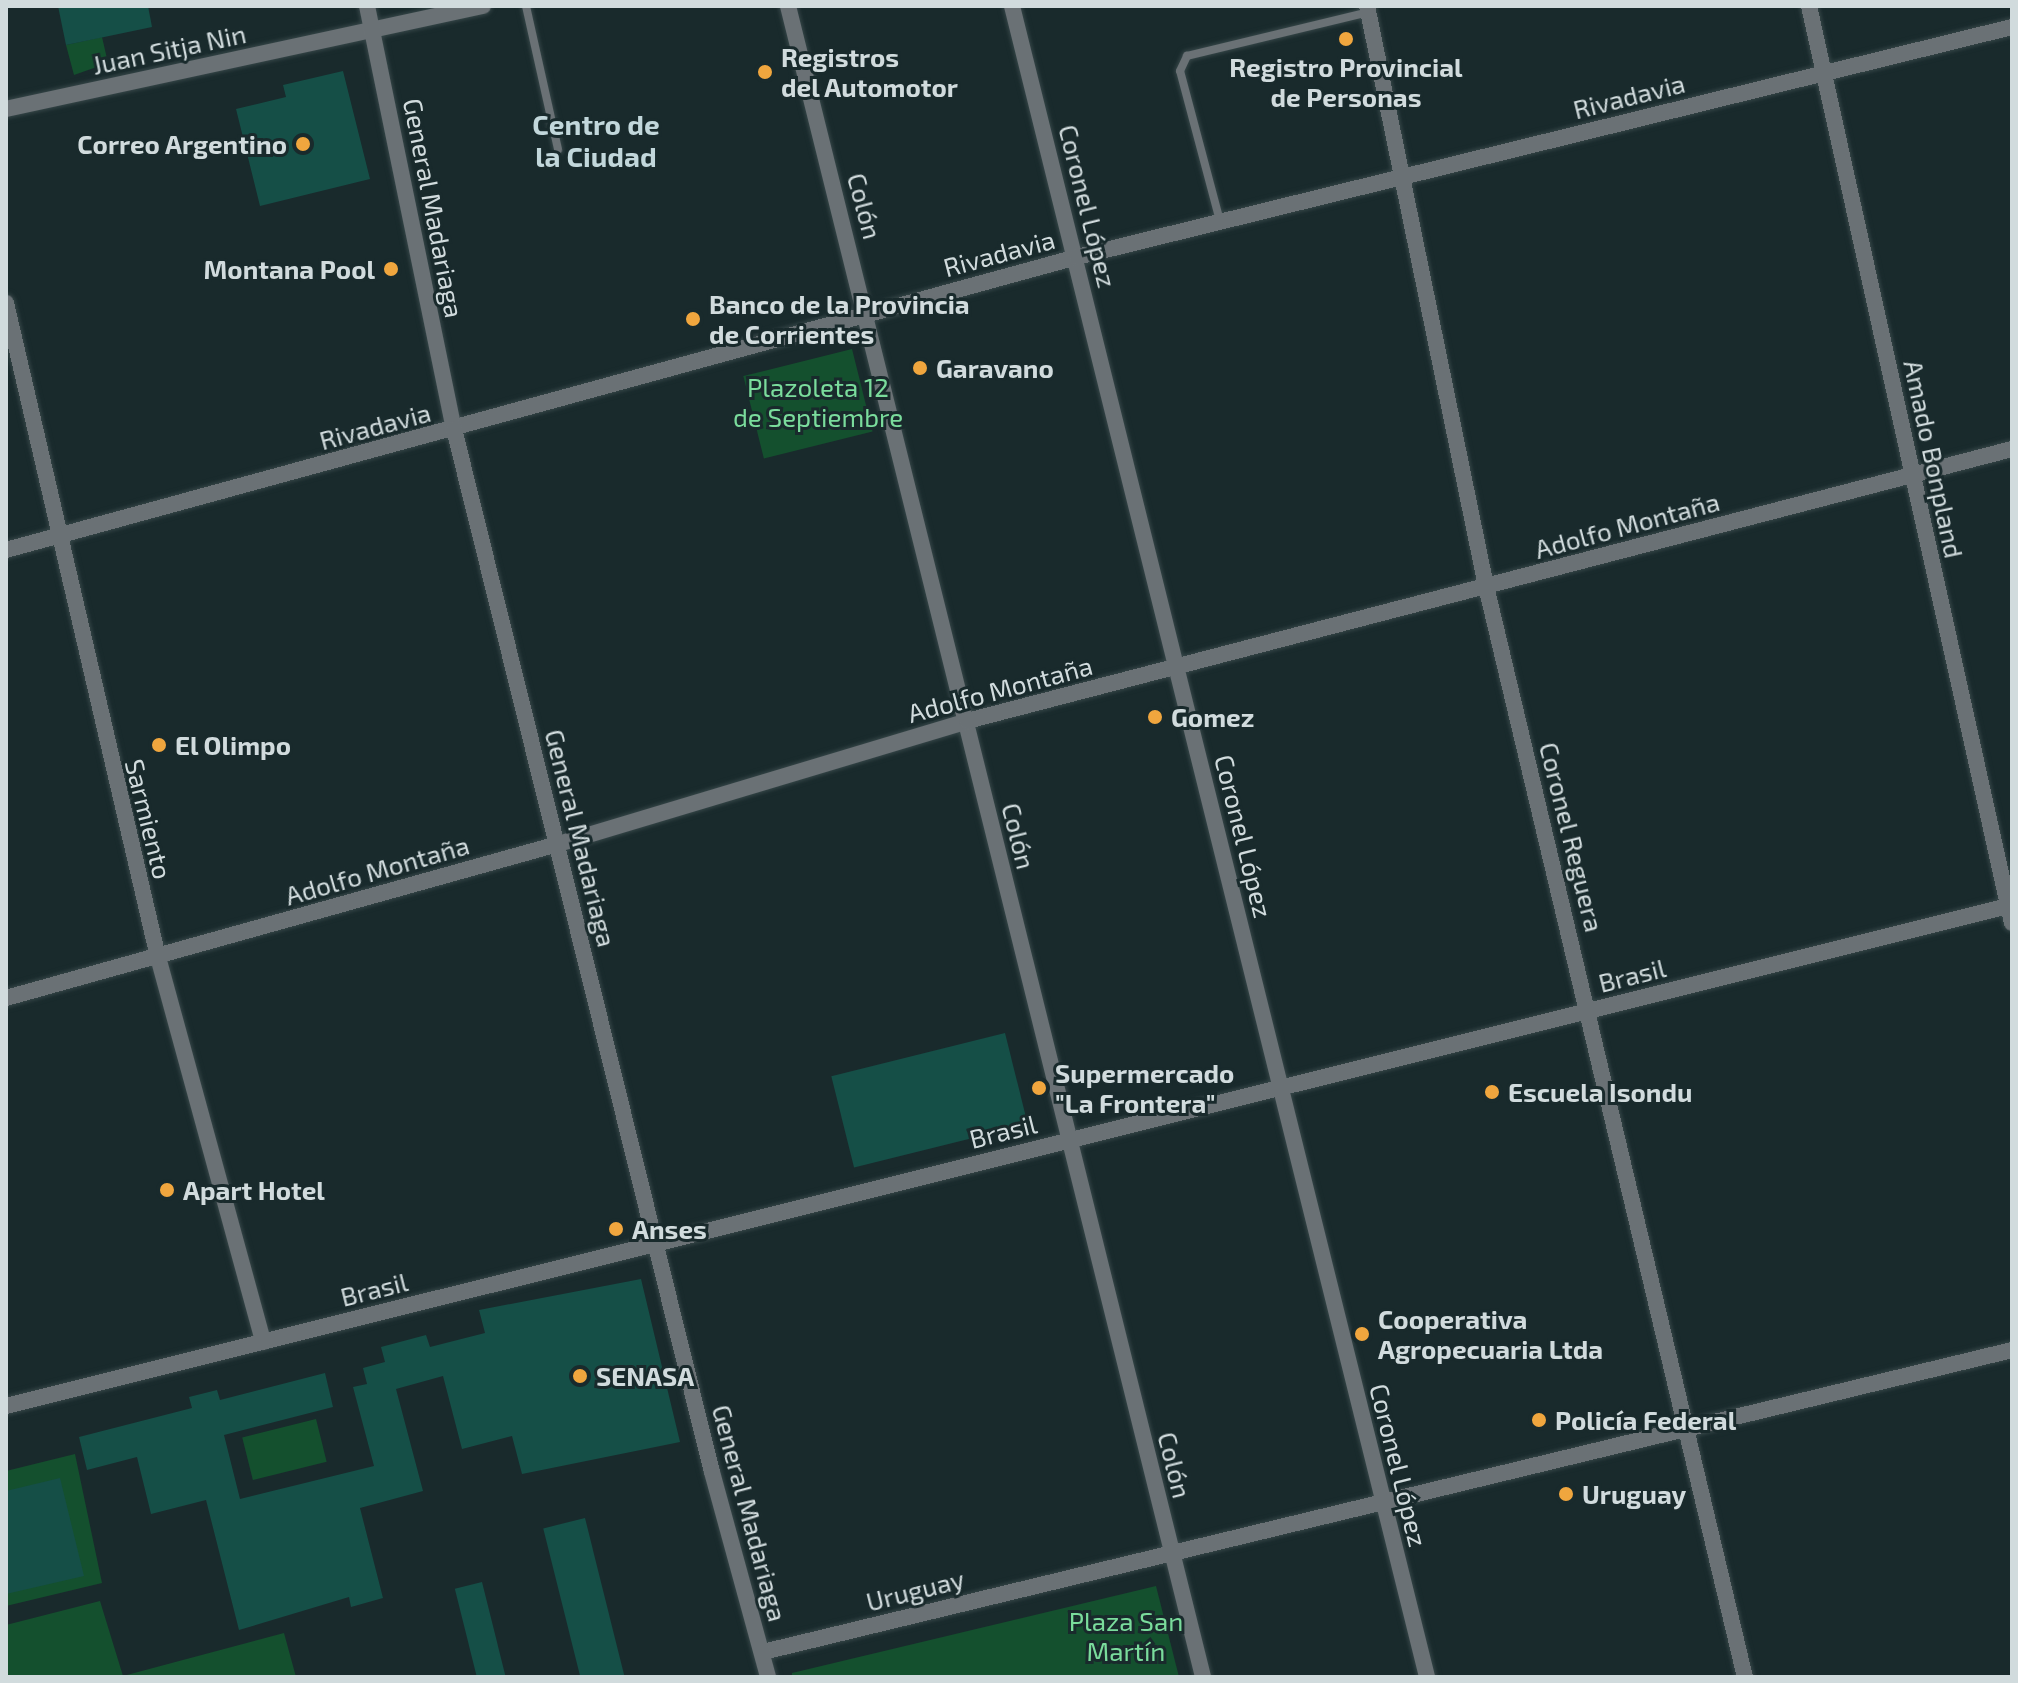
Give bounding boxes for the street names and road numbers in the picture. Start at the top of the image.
street label: Juan Sitja Nin [89,17,249,81]
street label: Rivadavia [1570,67,1688,125]
street label: General Madariaga [397,95,471,321]
street label: Coronel López [1053,121,1123,291]
street label: Colón [841,170,889,242]
street label: Rivadavia [940,223,1058,283]
street label: Amado Bonpland [1898,357,1970,561]
street label: Rivadavia [316,396,434,456]
street label: Adolfo Montaña [1531,485,1723,565]
street label: Adolfo Montaña [904,649,1096,729]
street label: General Madariaga [539,726,623,950]
street label: Coronel Reguera [1533,739,1611,935]
street label: Coronel López [1209,751,1279,921]
street label: Sarmiento [119,756,179,882]
street label: Colón [996,800,1042,872]
street label: Adolfo Montaña [281,829,473,911]
street label: Brasil [1595,952,1669,998]
street label: Brasil [966,1108,1040,1154]
street label: Brasil [337,1266,411,1312]
street label: Coronel López [1364,1380,1434,1550]
street label: General Madariaga [706,1401,794,1625]
street label: Colón [1152,1429,1198,1501]
street label: Uruguay [863,1563,967,1617]

